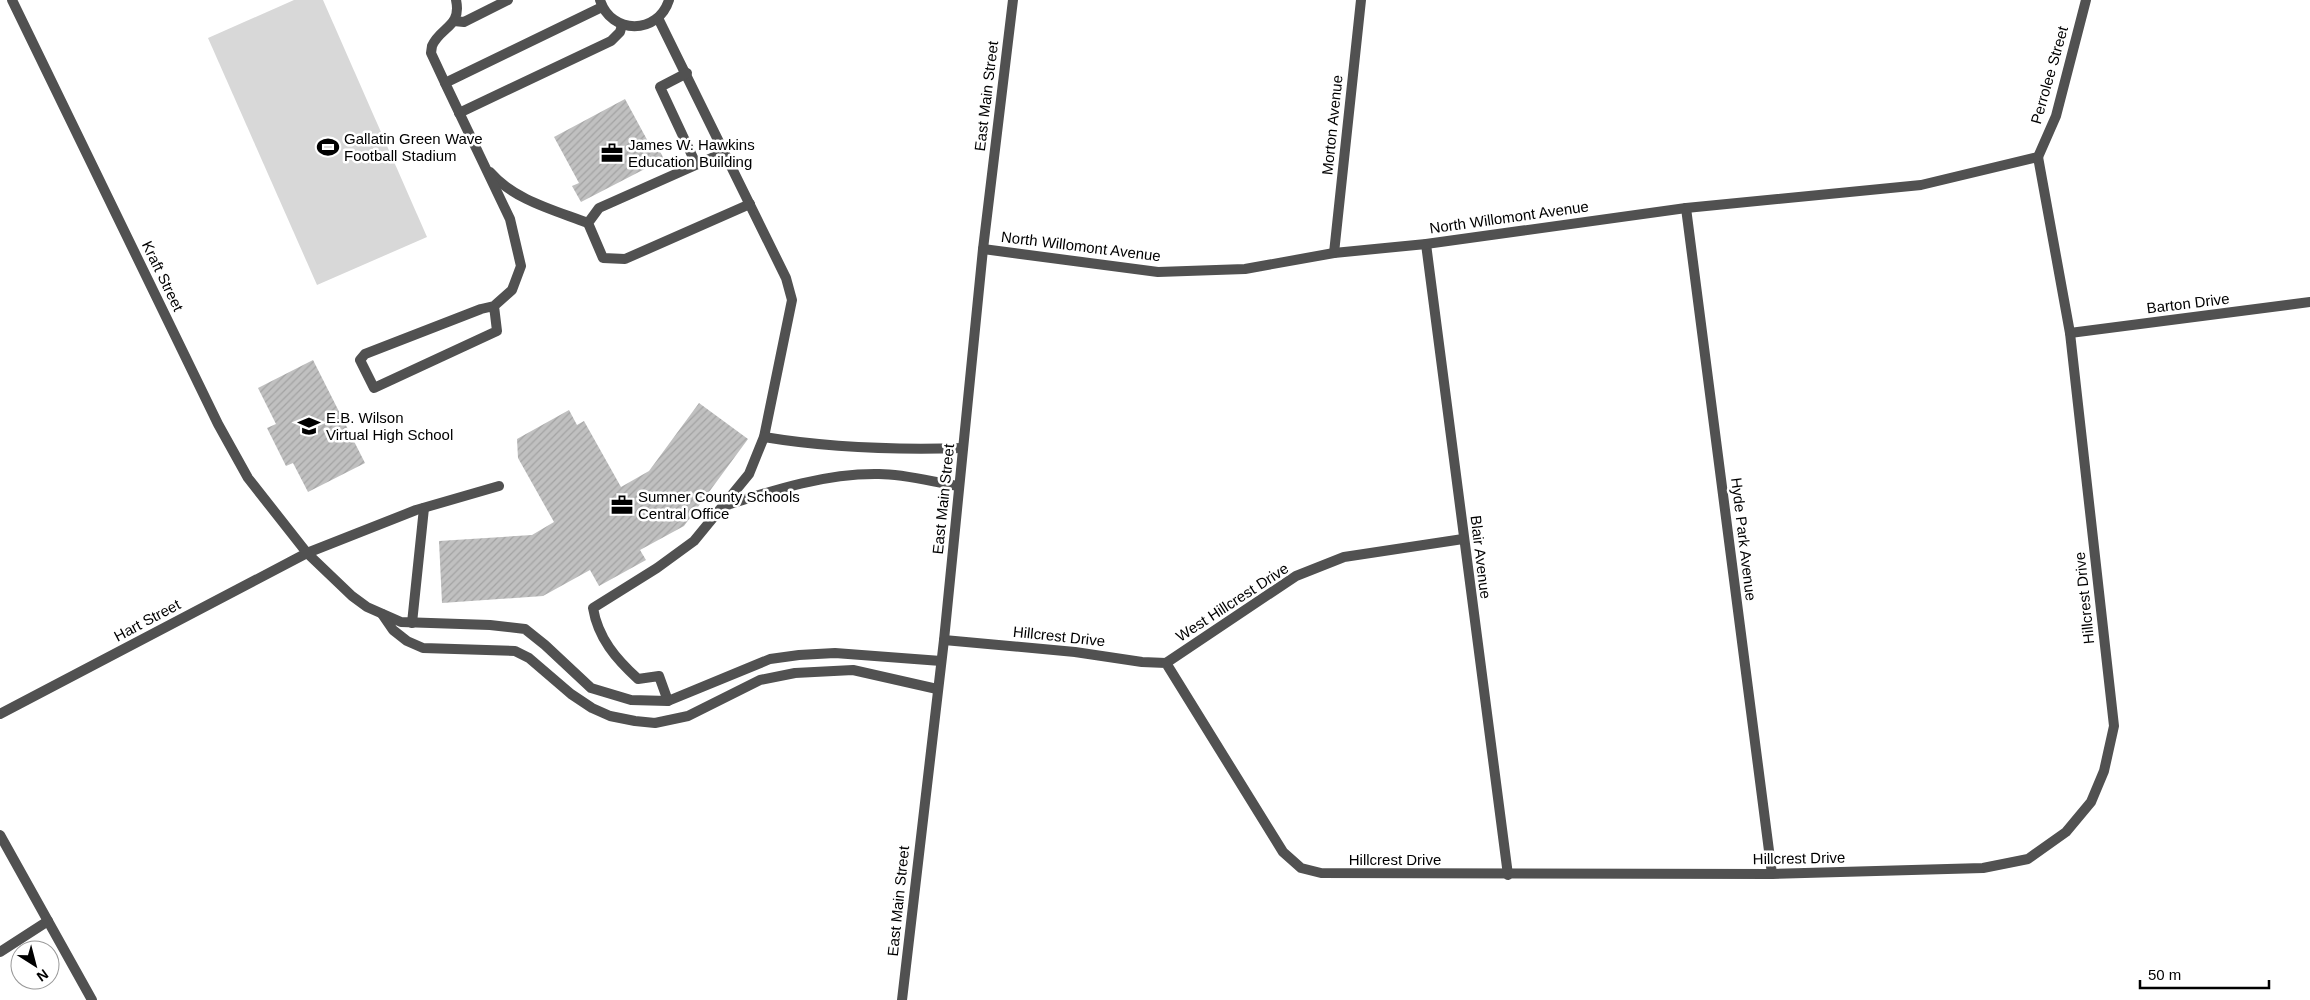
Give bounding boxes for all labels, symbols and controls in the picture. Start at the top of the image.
street label: Perrolee Street [2027,23,2071,126]
street label: East Main Street [971,39,1001,152]
street label: Morton Avenue [1318,74,1346,176]
place label: Gallatin Green Wave Football Stadium [344,130,483,164]
sports icon: Gallatin Green Wave Football Stadium [315,134,341,160]
place label: James W. Hawkins Education Building [628,136,755,170]
office icon: James W. Hawkins Education Building [599,140,625,166]
street label: North Willomont Avenue [1428,197,1590,237]
street label: North Willomont Avenue [1000,228,1162,264]
street label: Kraft Street [139,238,188,315]
street label: Barton Drive [2146,289,2230,317]
place label: E.B. Wilson Virtual High School [326,409,453,443]
school or university icon: E.B. Wilson Virtual High School [296,413,322,439]
street label: East Main Street [929,442,957,555]
street label: Hyde Park Avenue [1728,476,1760,602]
place label: Sumner County Schools Central Office [638,488,800,522]
office icon: Sumner County Schools Central Office [609,492,635,518]
street label: Blair Avenue [1467,514,1495,600]
street label: Hillcrest Drive [2071,551,2097,645]
street label: West Hillcrest Drive [1173,559,1291,645]
street label: Hart Street [111,595,184,645]
street label: Hillcrest Drive [1012,623,1106,649]
street label: East Main Street [884,844,912,957]
street label: Hillcrest Drive [1753,849,1845,867]
street label: Hillcrest Drive [1349,851,1441,868]
north arrow [10,940,60,990]
scale bar [2140,958,2269,990]
text: N [34,966,51,985]
text: 50 m [2148,966,2181,983]

